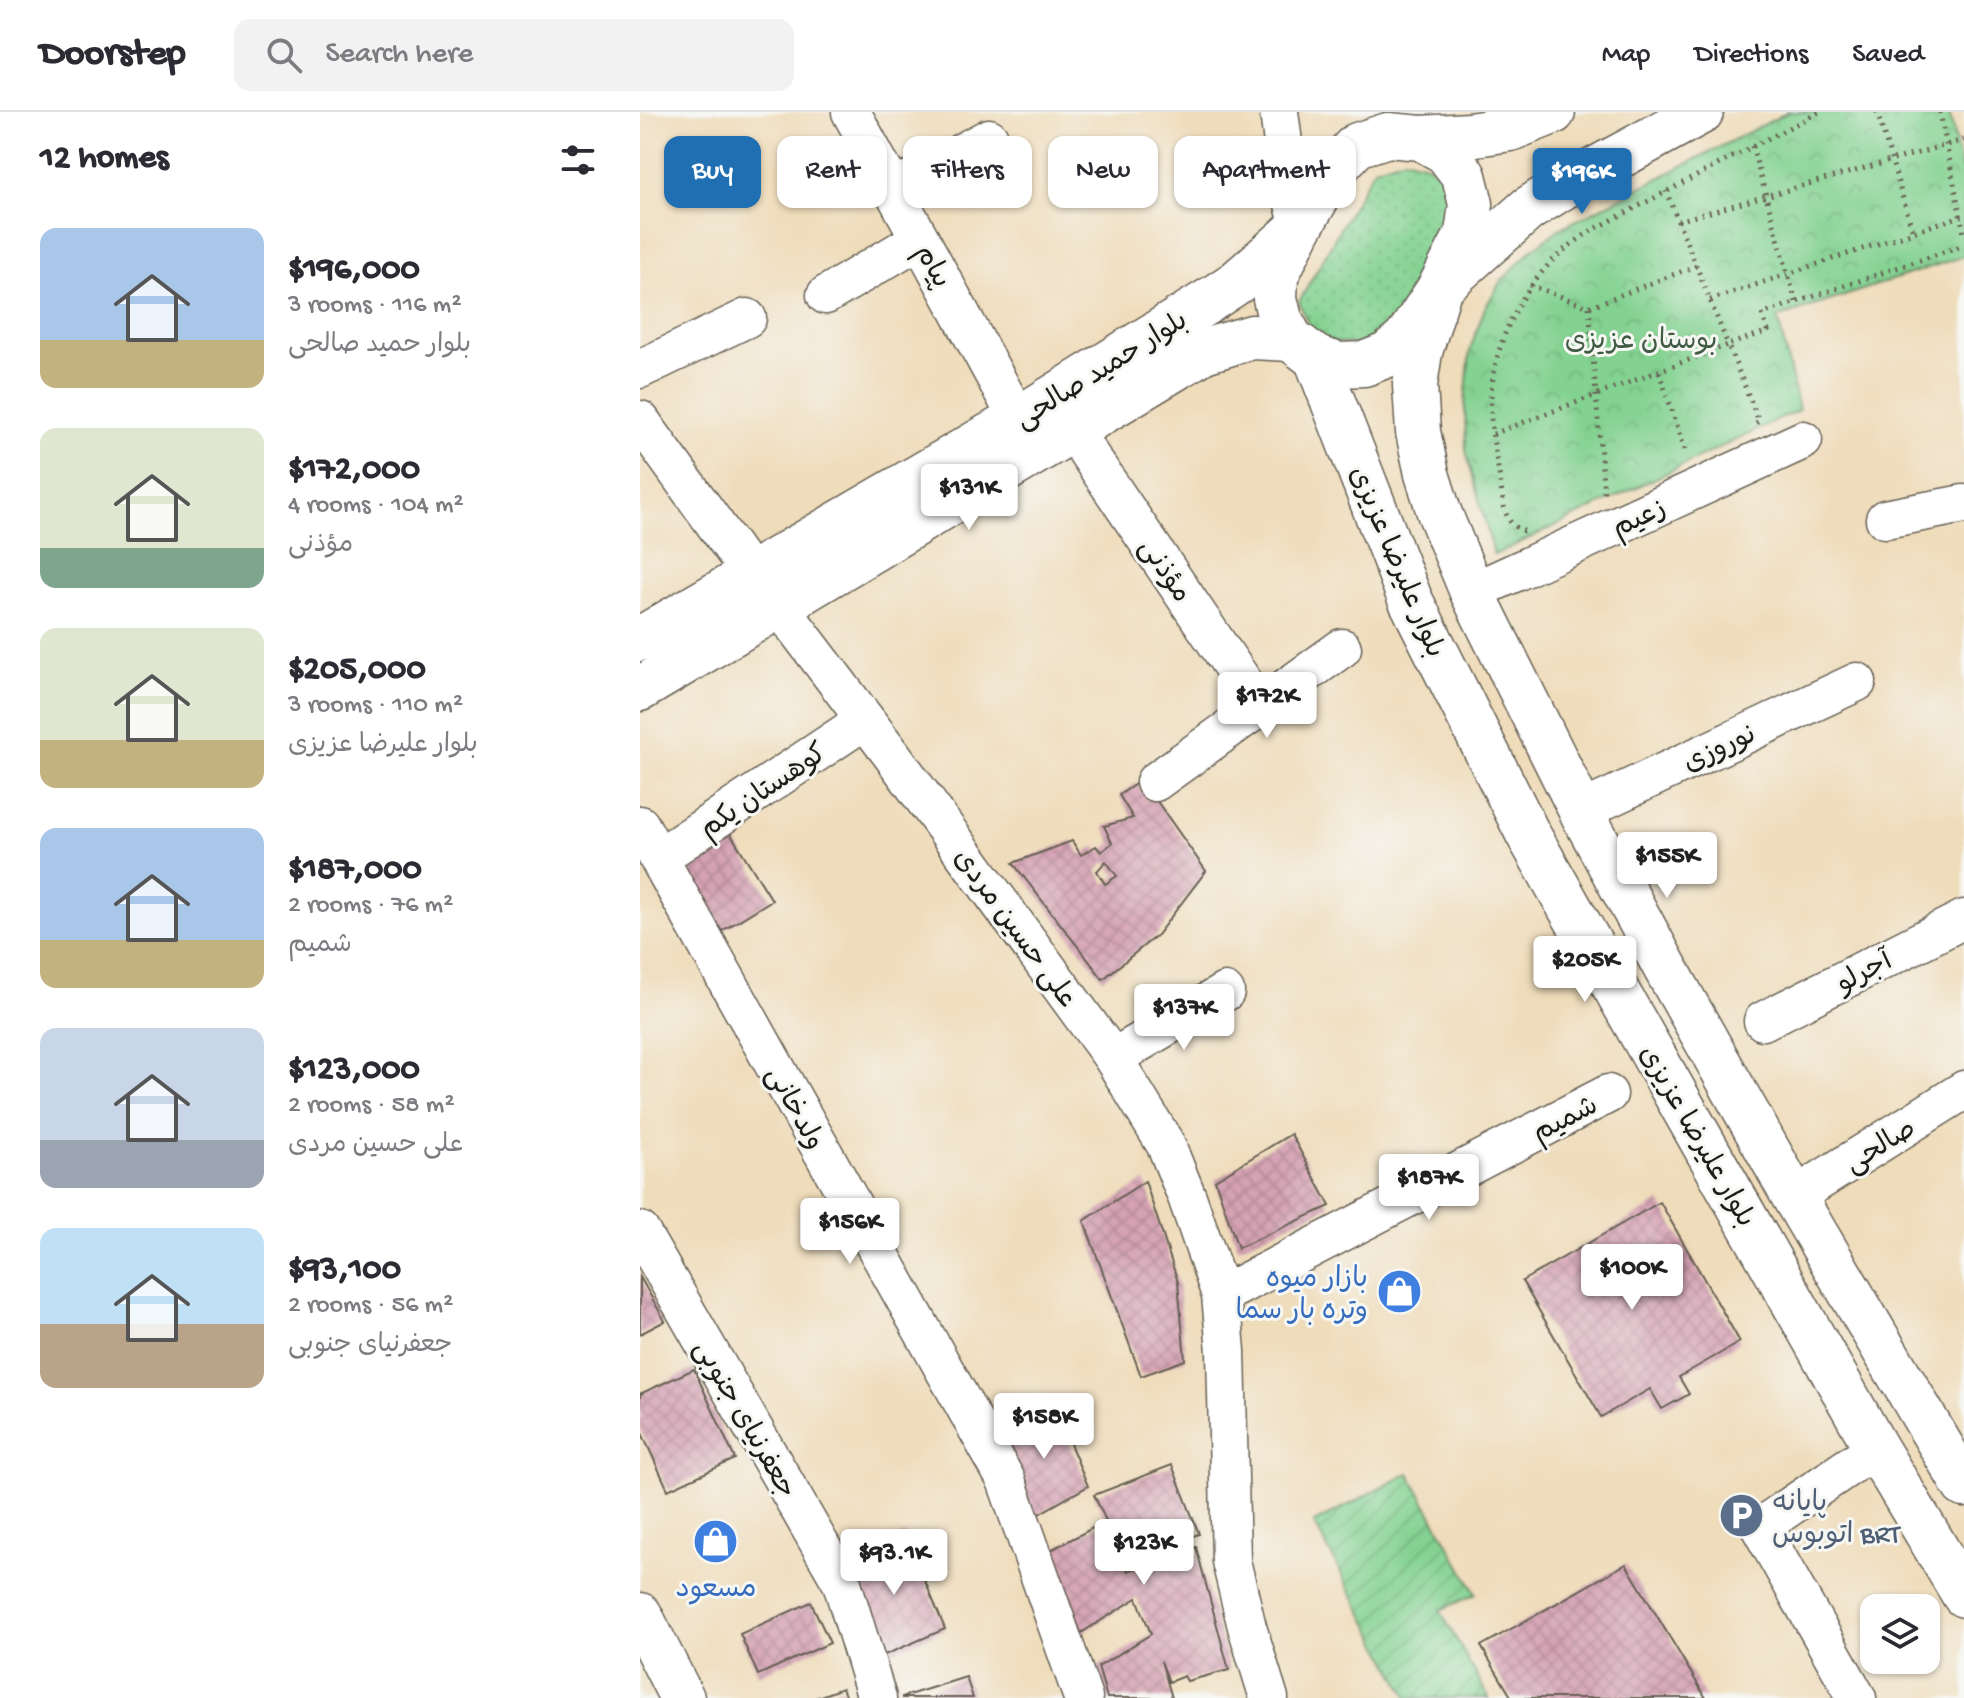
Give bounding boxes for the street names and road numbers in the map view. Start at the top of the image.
street label: پیام [905,240,956,295]
street label: بلوار حمید صالحی [1010,306,1195,438]
street label: بلوار علیرضا عزیزی [1340,462,1450,663]
street label: زعیم [1608,493,1672,548]
street label: مؤذنی [1130,533,1197,610]
street label: نوروزی [1679,719,1763,781]
street label: کوهستان یکم [695,738,835,848]
street label: علی حسین مردی [945,844,1082,1016]
street label: آجرلو [1830,944,1900,1002]
street label: بلوار علیرضا عزیزی [1630,1040,1761,1234]
street label: ولدخانی [757,1062,829,1157]
street label: شمیم [1528,1091,1605,1152]
street label: صالحی [1840,1113,1923,1182]
street label: جعفرنیای جنوبی [685,1335,802,1505]

